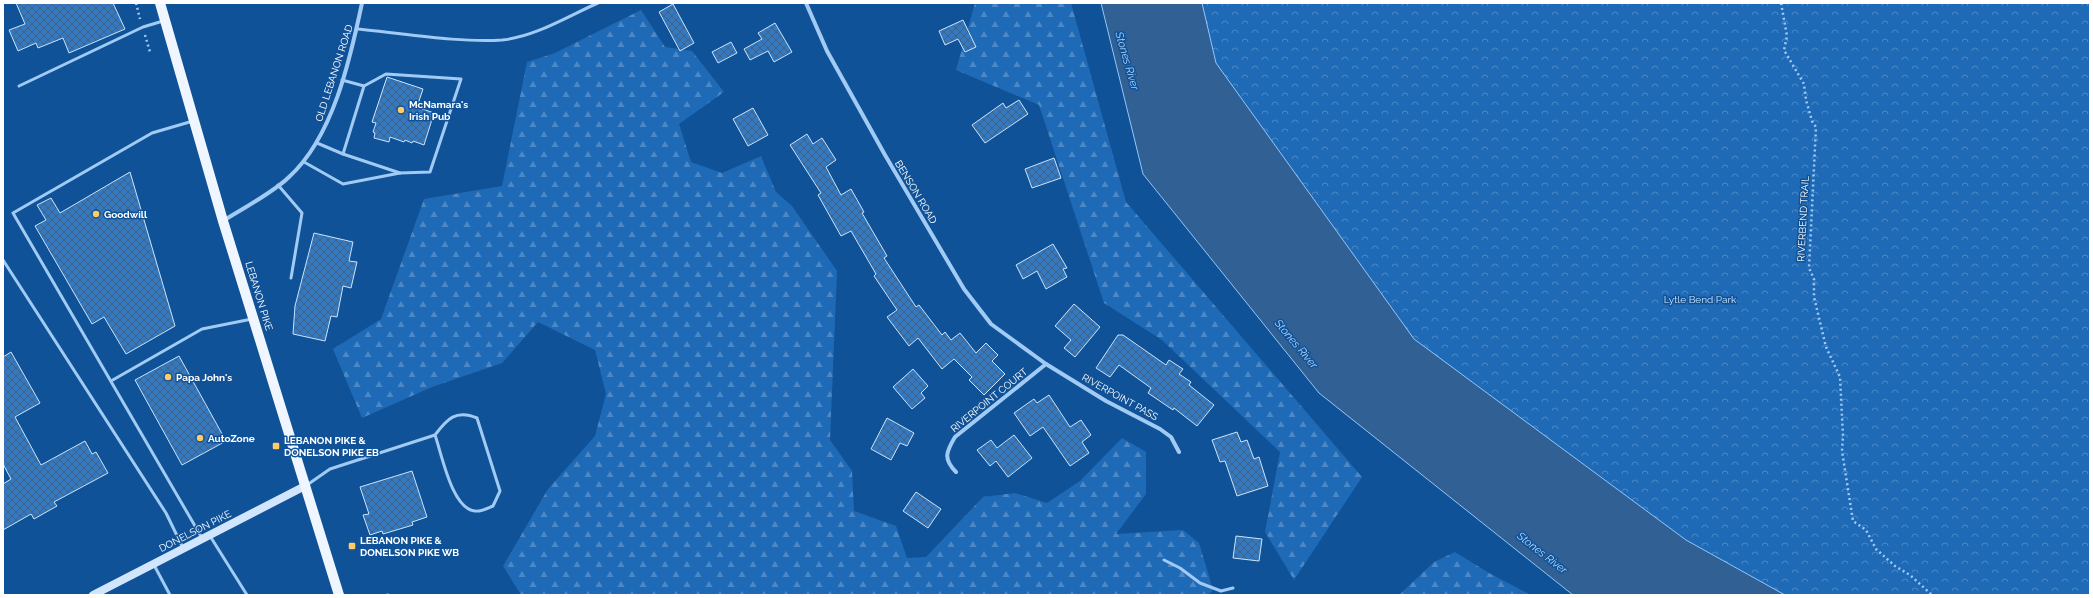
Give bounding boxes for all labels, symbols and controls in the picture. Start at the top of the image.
street label: OLD LEBANON ROAD [313,23,355,123]
water label: Stones River [1112,29,1142,93]
place label: McNamara's Irish Pub [409,99,468,122]
marker: McNamara's Irish Pub [396,105,406,115]
street label: BENSON ROAD [893,158,939,226]
street label: RIVERBEND TRAIL [1795,176,1811,262]
marker: Goodwill [91,209,101,219]
place label: Goodwill [104,209,148,220]
street label: LEBANON PIKE [243,260,275,332]
park label: Lytle Bend Park [1664,294,1737,305]
water label: Stones River [1271,316,1321,372]
street label: RIVERPOINT COURT [949,366,1029,434]
marker: Papa John's [163,372,173,382]
place label: Papa John's [176,372,232,383]
street label: RIVERPOINT PASS [1080,372,1160,422]
marker: AutoZone [195,433,205,443]
place label: AutoZone [208,433,255,444]
place label: LEBANON PIKE & DONELSON PIKE EB [284,435,379,458]
marker: LEBANON PIKE & DONELSON PIKE EB [271,441,281,451]
street label: DONELSON PIKE [157,508,233,554]
water label: Stones River [1514,529,1571,577]
place label: LEBANON PIKE & DONELSON PIKE WB [360,535,459,558]
marker: LEBANON PIKE & DONELSON PIKE WB [347,541,357,551]

